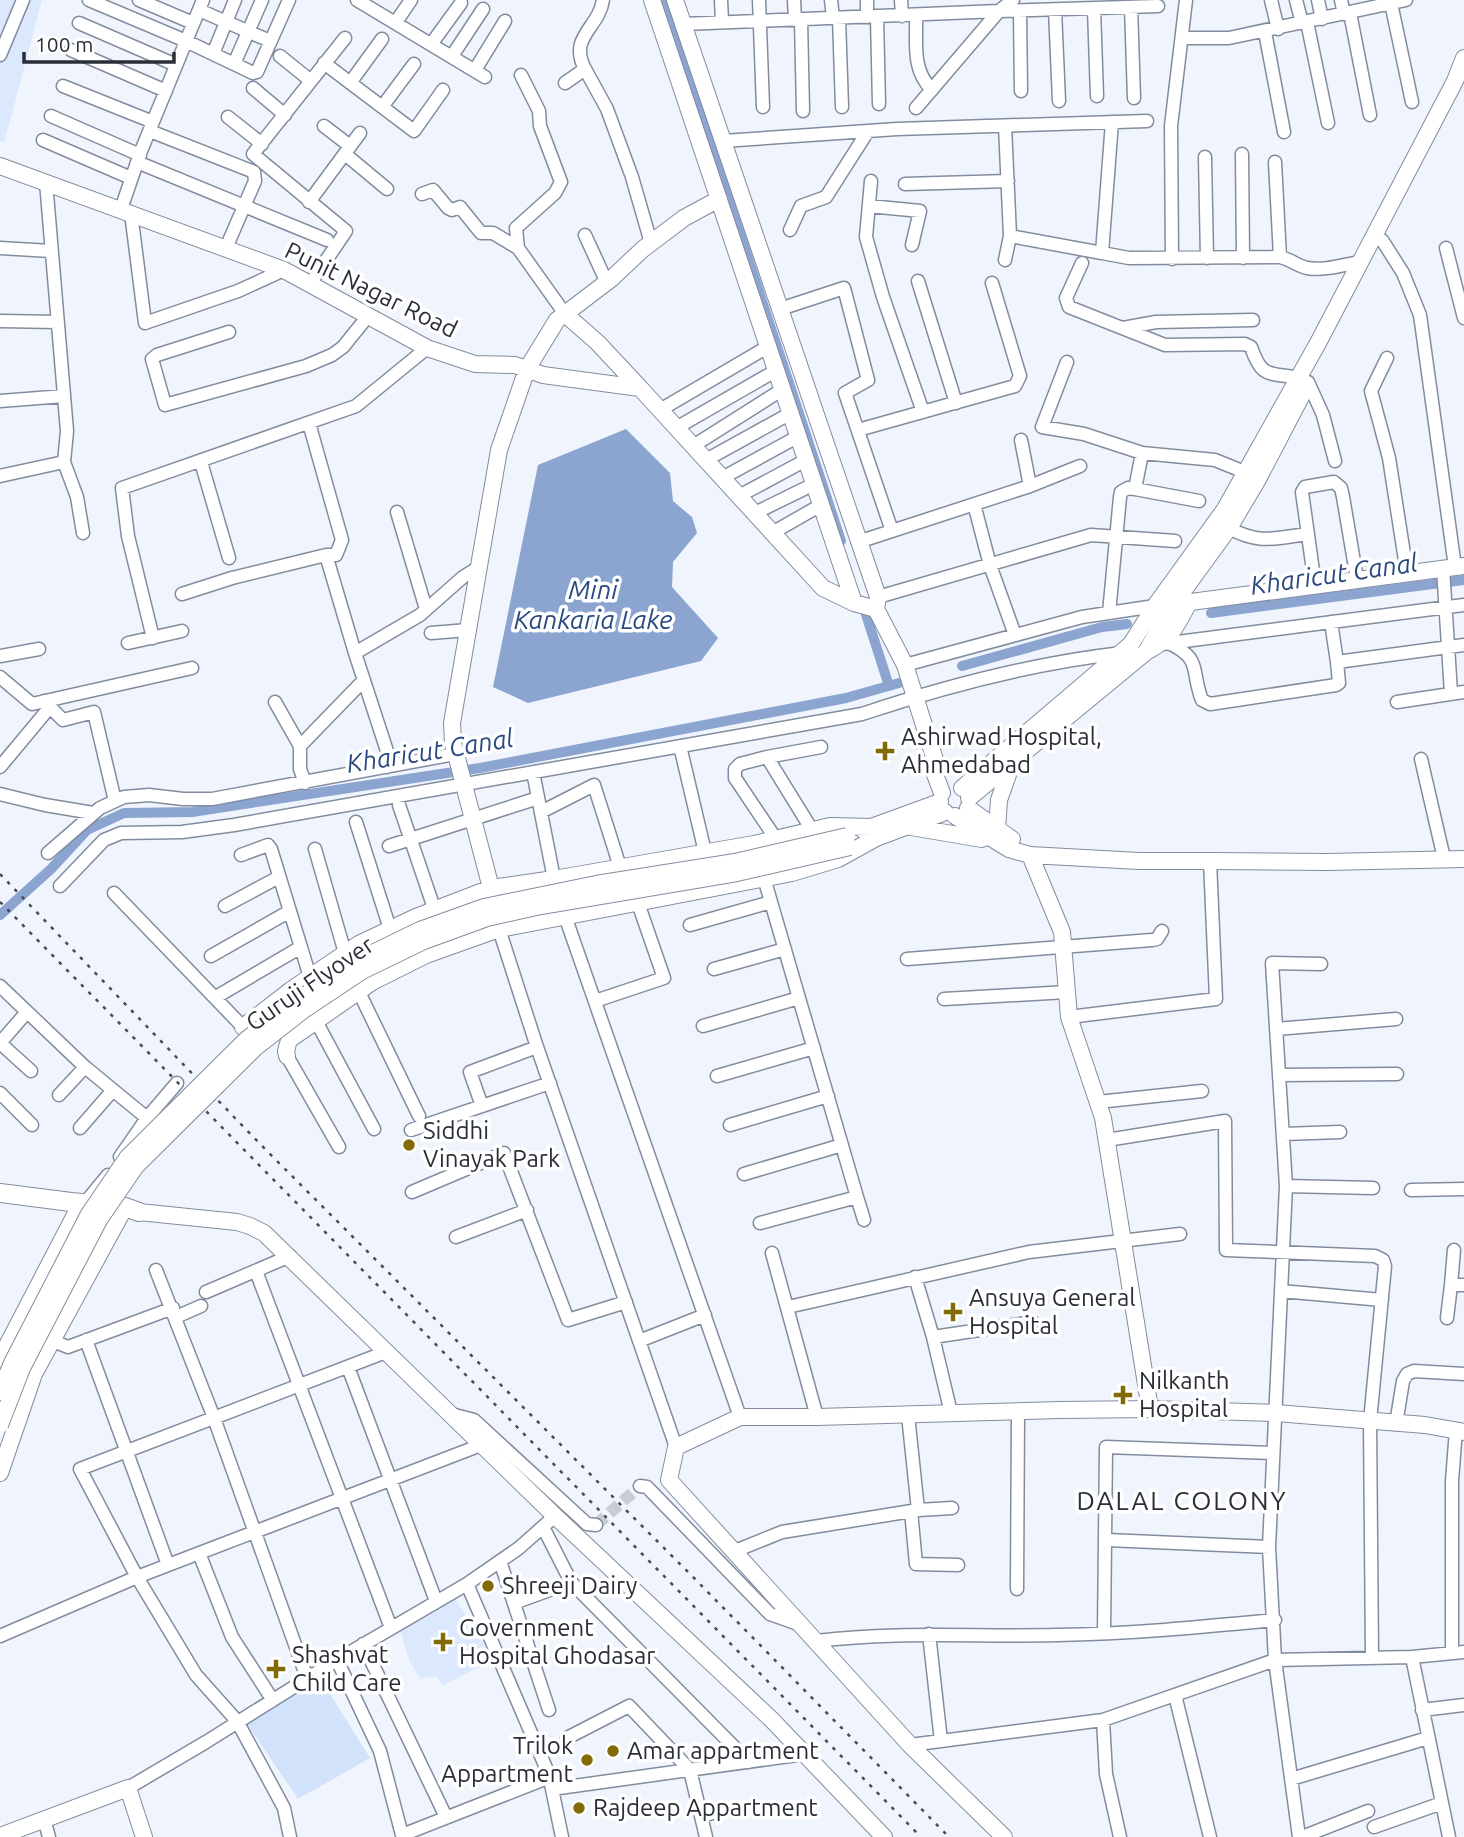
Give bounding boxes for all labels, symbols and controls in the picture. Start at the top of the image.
scale bar [24,21,175,65]
text: 100 m [35,32,93,56]
street label: Punit Nagar Road [281,236,462,343]
water label: Kharicut Canal [1248,547,1420,600]
water label: Mini Kankaria Lake [514,575,672,634]
water label: Kharicut Canal [344,723,516,778]
place label: Ashirwad Hospital, Ahmedabad [901,723,1102,778]
marker: Ashirwad Hospital, Ahmedabad [875,741,895,761]
street label: Guruji Flyover [241,931,379,1036]
place label: Siddhi Vinayak Park [423,1117,560,1172]
marker: Siddhi Vinayak Park [401,1137,417,1153]
place label: Ansuya General Hospital [969,1284,1136,1339]
marker: Ansuya General Hospital [943,1302,963,1322]
place label: Nilkanth Hospital [1139,1367,1230,1422]
marker: Nilkanth Hospital [1113,1385,1133,1405]
district label: DALAL COLONY [1076,1486,1288,1515]
place label: Shreeji Dairy [502,1572,638,1599]
marker: Shreeji Dairy [480,1578,496,1594]
place label: Government Hospital Ghodasar [459,1614,655,1669]
marker: Government Hospital Ghodasar [433,1632,453,1652]
place label: Shashvat Child Care [292,1641,401,1696]
marker: Shashvat Child Care [266,1659,286,1679]
place label: Trilok Appartment [441,1732,574,1787]
place label: Amar appartment [627,1737,819,1764]
marker: Amar appartment [605,1743,621,1759]
marker: Trilok Appartment [579,1752,595,1768]
place label: Rajdeep Appartment [593,1794,818,1821]
marker: Rajdeep Appartment [571,1800,587,1816]

